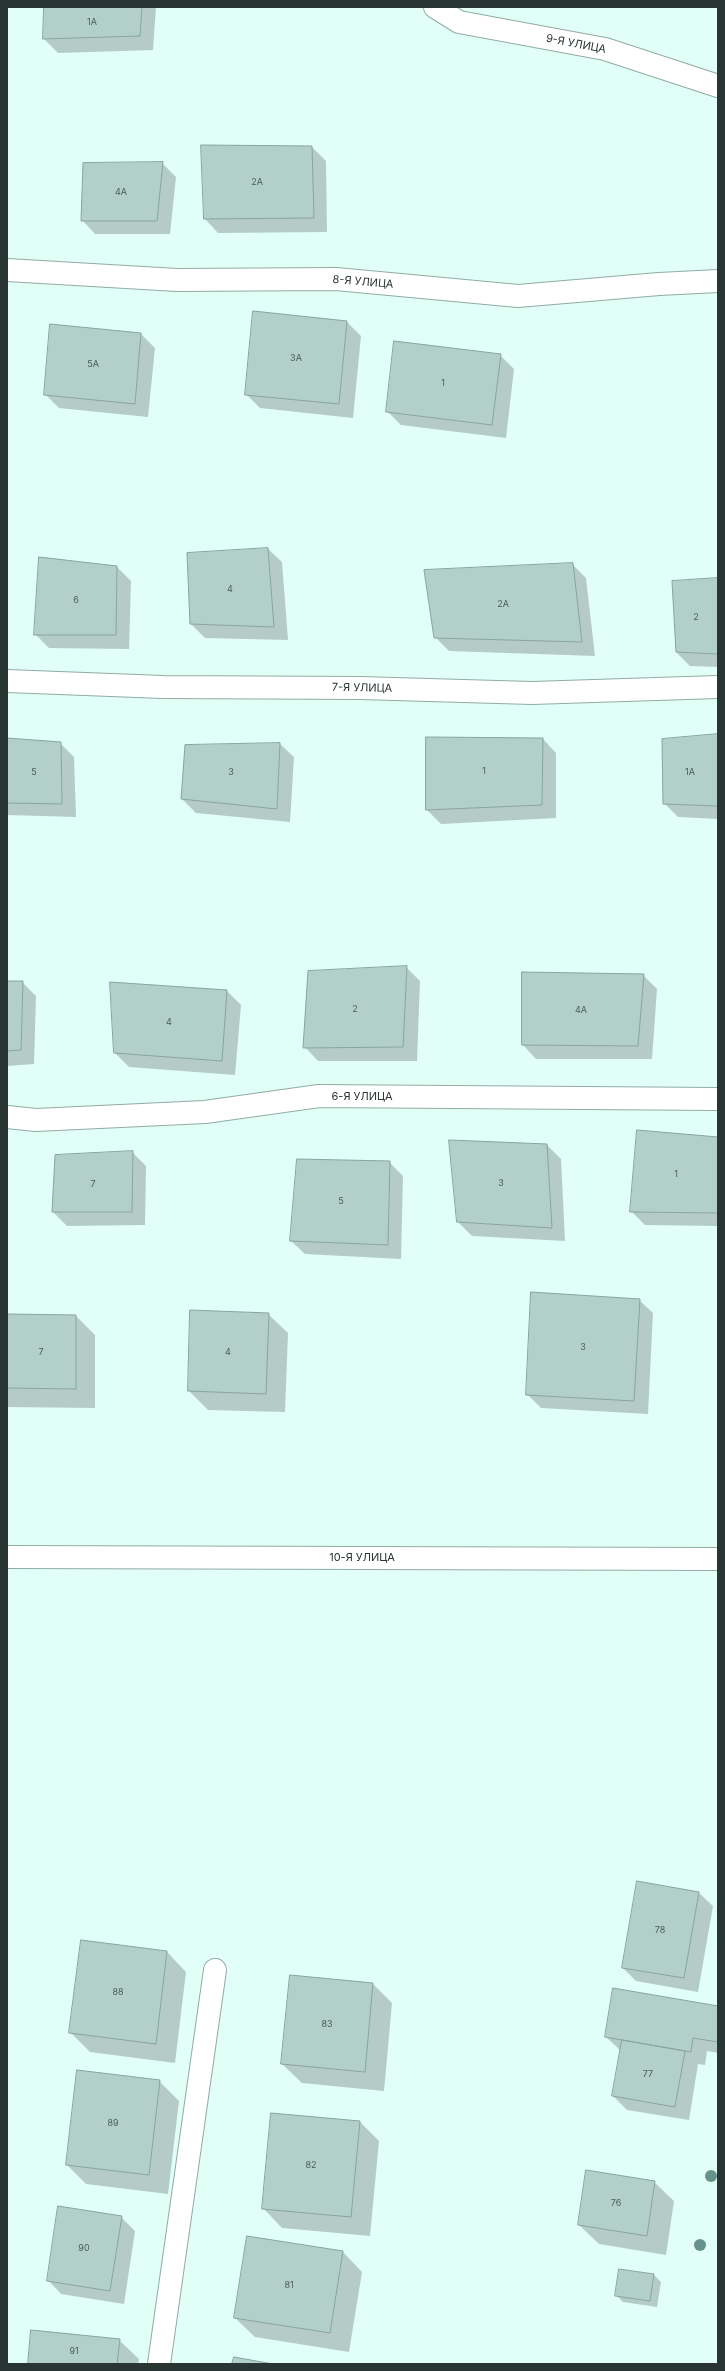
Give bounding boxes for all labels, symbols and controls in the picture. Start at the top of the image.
house number: 1А [87,17,97,27]
street label: 9-Я УЛИЦА [545,32,607,56]
house number: 2А [251,177,263,187]
house number: 4А [115,187,127,197]
street label: 8-Я УЛИЦА [332,273,394,291]
house number: 3А [290,353,302,363]
house number: 5А [87,359,99,369]
house number: 1 [441,378,445,388]
house number: 4 [227,584,233,594]
house number: 6 [73,595,79,605]
house number: 2А [497,599,509,609]
house number: 2 [693,612,699,622]
street label: 7-Я УЛИЦА [332,681,392,695]
house number: 1 [482,766,486,776]
house number: 5 [31,767,37,777]
house number: 3 [228,767,234,777]
house number: 1А [685,767,695,777]
house number: 2 [352,1004,358,1014]
house number: 4А [575,1005,587,1015]
house number: 4 [166,1017,172,1027]
street label: 6-Я УЛИЦА [332,1090,392,1104]
house number: 1 [674,1169,678,1179]
house number: 3 [498,1178,504,1188]
house number: 7 [90,1179,96,1189]
house number: 5 [338,1196,344,1206]
house number: 3 [580,1342,586,1352]
house number: 7 [38,1347,44,1357]
house number: 4 [225,1347,231,1357]
street label: 10-Я УЛИЦА [329,1551,395,1565]
house number: 78 [655,1925,665,1935]
house number: 88 [112,1987,124,1997]
house number: 83 [321,2019,333,2029]
house number: 77 [643,2069,653,2079]
house number: 89 [107,2118,119,2128]
house number: 82 [305,2160,317,2170]
house number: 76 [611,2198,621,2208]
house number: 90 [78,2243,90,2253]
house number: 81 [284,2280,294,2290]
house number: 91 [69,2346,79,2356]

